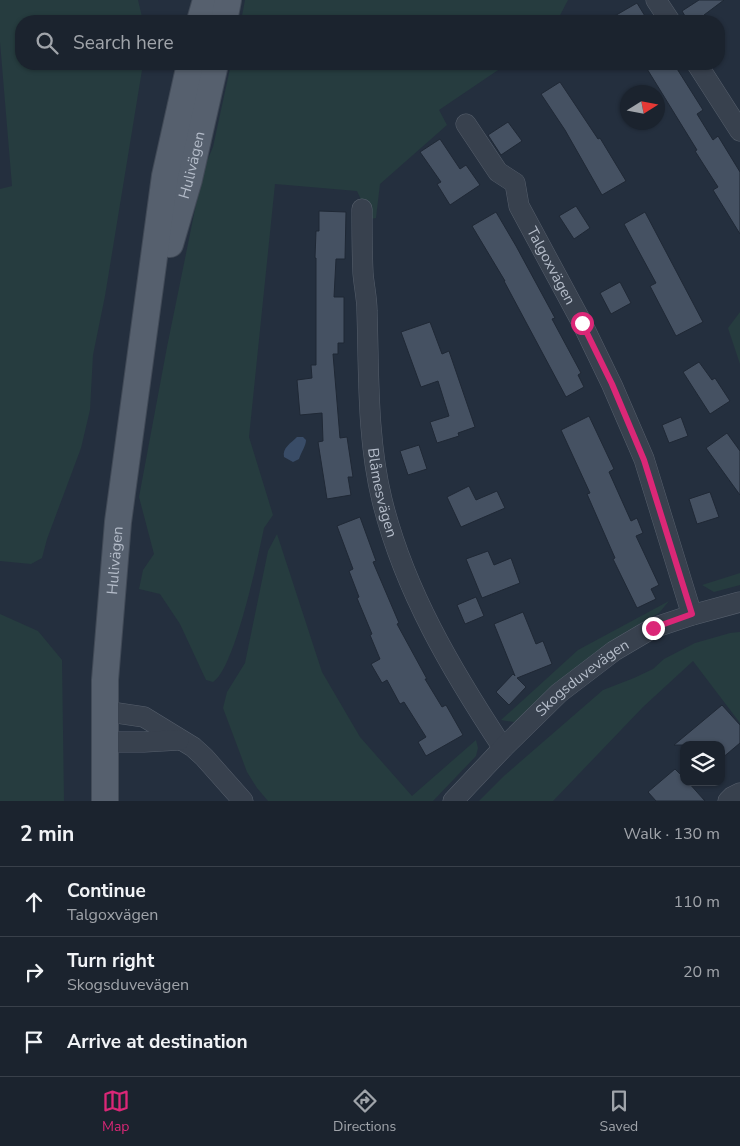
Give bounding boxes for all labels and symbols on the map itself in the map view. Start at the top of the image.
north arrow [620,85,665,130]
street label: Hulivägen [174,129,209,201]
street label: Talgoxvägen [522,223,580,308]
route start [571,312,594,335]
street label: Blåmesvägen [363,447,402,540]
street label: Hulivägen [102,525,128,595]
route end [642,617,665,640]
street label: Skogsduvevägen [531,634,633,721]

